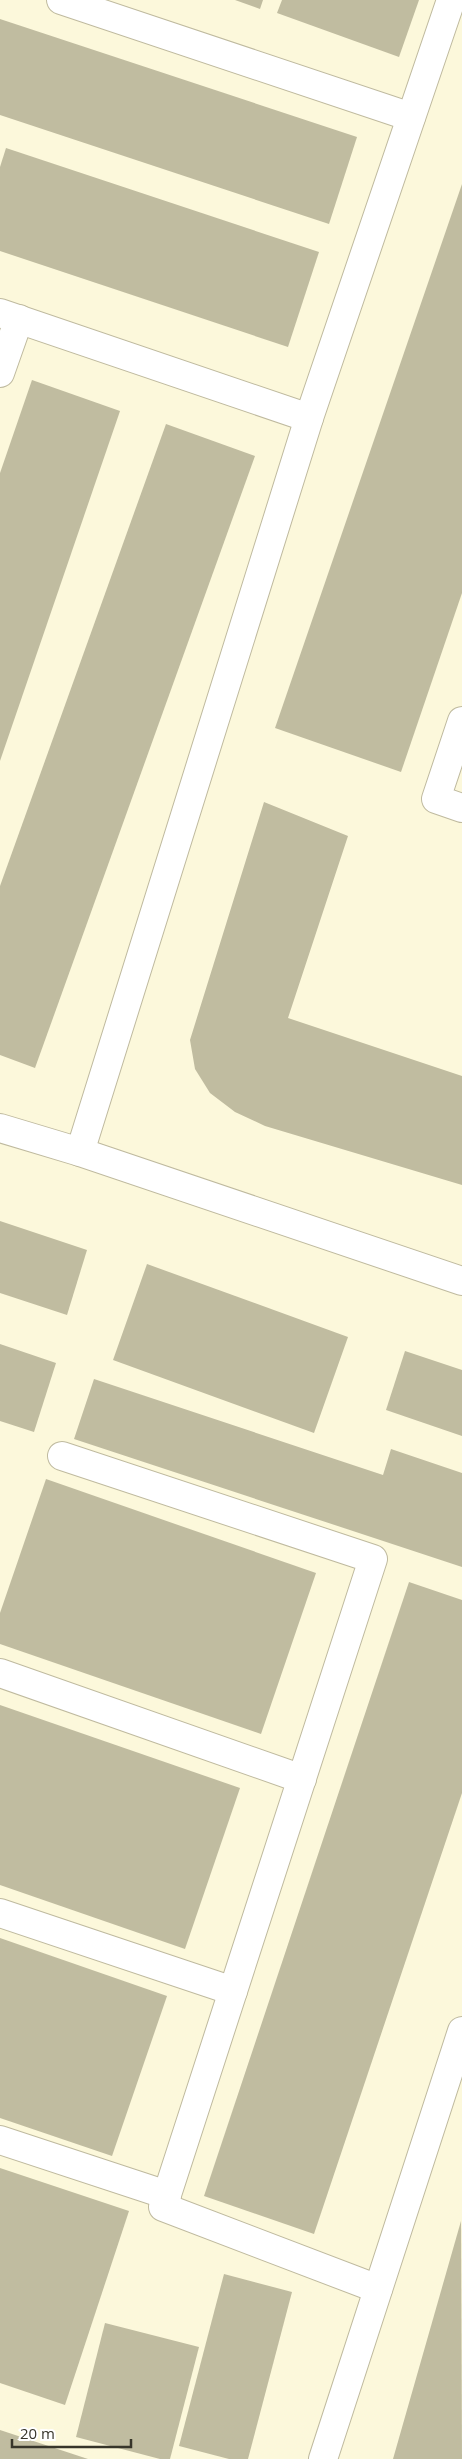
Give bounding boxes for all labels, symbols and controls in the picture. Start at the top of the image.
scale bar [12,2416,131,2448]
text: 20 m [20,2423,55,2443]

